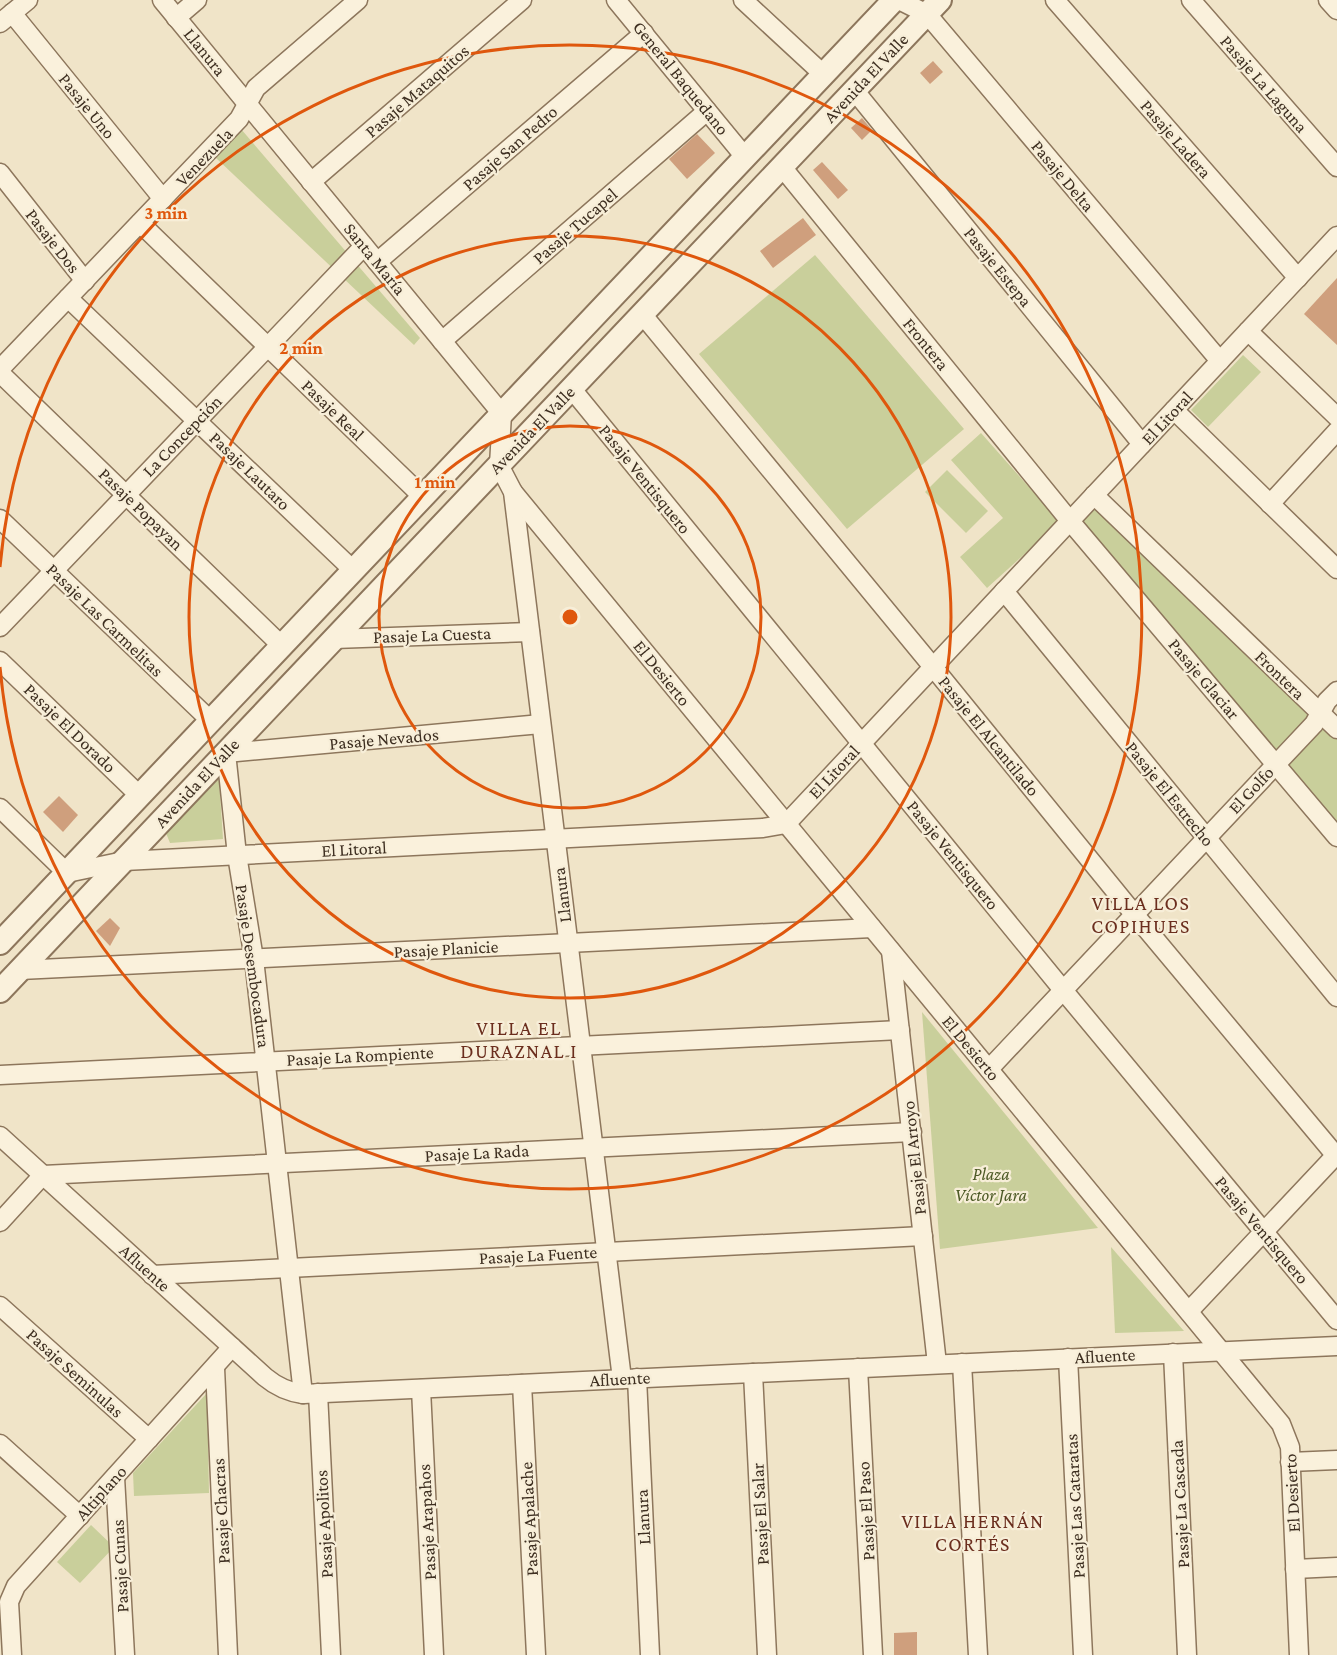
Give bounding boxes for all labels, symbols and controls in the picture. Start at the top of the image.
street label: General Baquedano [629,17,733,139]
street label: Llanura [180,24,230,80]
street label: Avenida El Valle [820,29,912,127]
street label: Pasaje La Laguna [1216,31,1312,137]
street label: Pasaje Mataquitos [361,41,474,142]
street label: Pasaje Uno [54,69,119,143]
street label: Pasaje Ladera [1136,96,1215,183]
street label: Pasaje San Pedro [459,101,562,195]
street label: Venezuela [171,124,237,190]
street label: Pasaje Delta [1027,136,1099,216]
street label: Pasaje Tucapel [529,184,622,269]
text: 3 min [144,203,188,223]
street label: Pasaje Dos [21,205,84,278]
street label: Santa María [340,219,410,299]
street label: Pasaje Estepa [959,223,1036,311]
street label: Frontera [899,314,953,374]
text: 2 min [279,338,323,358]
street label: Pasaje Real [297,375,369,445]
street label: Avenida El Valle [485,382,579,478]
street label: El Litoral [1137,387,1197,449]
street label: La Concepción [138,391,226,481]
street label: Pasaje Ventisquero [594,420,695,538]
street label: Pasaje Lautaro [205,428,294,515]
street label: Pasaje Popayan [94,464,188,555]
text: 1 min [415,472,456,492]
street label: Pasaje Las Carmelitas [42,559,167,681]
centre of rings [560,607,580,627]
street label: Pasaje La Cuesta [373,623,491,648]
street label: Pasaje Glaciar [1164,634,1244,725]
street label: El Desierto [629,636,695,710]
street label: Frontera [1251,646,1309,704]
street label: Pasaje El Alcantilado [934,672,1044,801]
street label: Pasaje El Dorado [19,679,120,778]
street label: Pasaje Nevados [328,724,440,755]
street label: Avenida El Valle [151,734,243,832]
street label: Pasaje El Estrecho [1121,738,1218,851]
street label: El Litoral [804,741,864,803]
street label: El Golfo [1224,762,1278,818]
street label: Pasaje Ventisquero [902,796,1003,914]
street label: El Litoral [321,837,387,861]
street label: Llanura [549,866,575,924]
street label: Pasaje Desembocadura [231,883,274,1049]
district label: VILLA LOS COPIHUES [1091,892,1191,937]
street label: Pasaje Planicie [393,936,499,963]
street label: El Desierto [938,1011,1004,1085]
district label: VILLA EL DURAZNAL I [460,1017,578,1062]
street label: Pasaje La Rompiente [286,1042,434,1071]
street label: Pasaje El Arroyo [898,1100,931,1216]
street label: Pasaje La Rada [424,1140,530,1167]
park label: Plaza Víctor Jara [955,1164,1027,1205]
street label: Pasaje Ventisquero [1210,1172,1313,1289]
street label: Afluente [116,1240,174,1296]
street label: Pasaje La Fuente [478,1242,598,1269]
street label: Pasaje Seminulas [22,1324,127,1422]
street label: Afluente [1074,1344,1136,1368]
street label: Afluente [589,1367,651,1391]
street label: Pasaje Las Cataratas [1061,1433,1090,1579]
street label: Pasaje La Cascada [1167,1439,1194,1569]
street label: El Desierto [1280,1453,1304,1533]
street label: Pasaje Chacras [208,1458,235,1564]
street label: Altiplano [71,1461,131,1524]
street label: Pasaje Apalache [516,1461,543,1577]
street label: Pasaje El Paso [853,1461,880,1561]
street label: Pasaje El Salar [747,1462,774,1566]
street label: Pasaje Arapahos [414,1463,441,1581]
street label: Pasaje Apolitos [311,1469,338,1578]
street label: Llanura [632,1489,654,1545]
district label: VILLA HERNÁN CORTÉS [901,1510,1045,1555]
street label: Pasaje Cunas [108,1519,133,1613]

